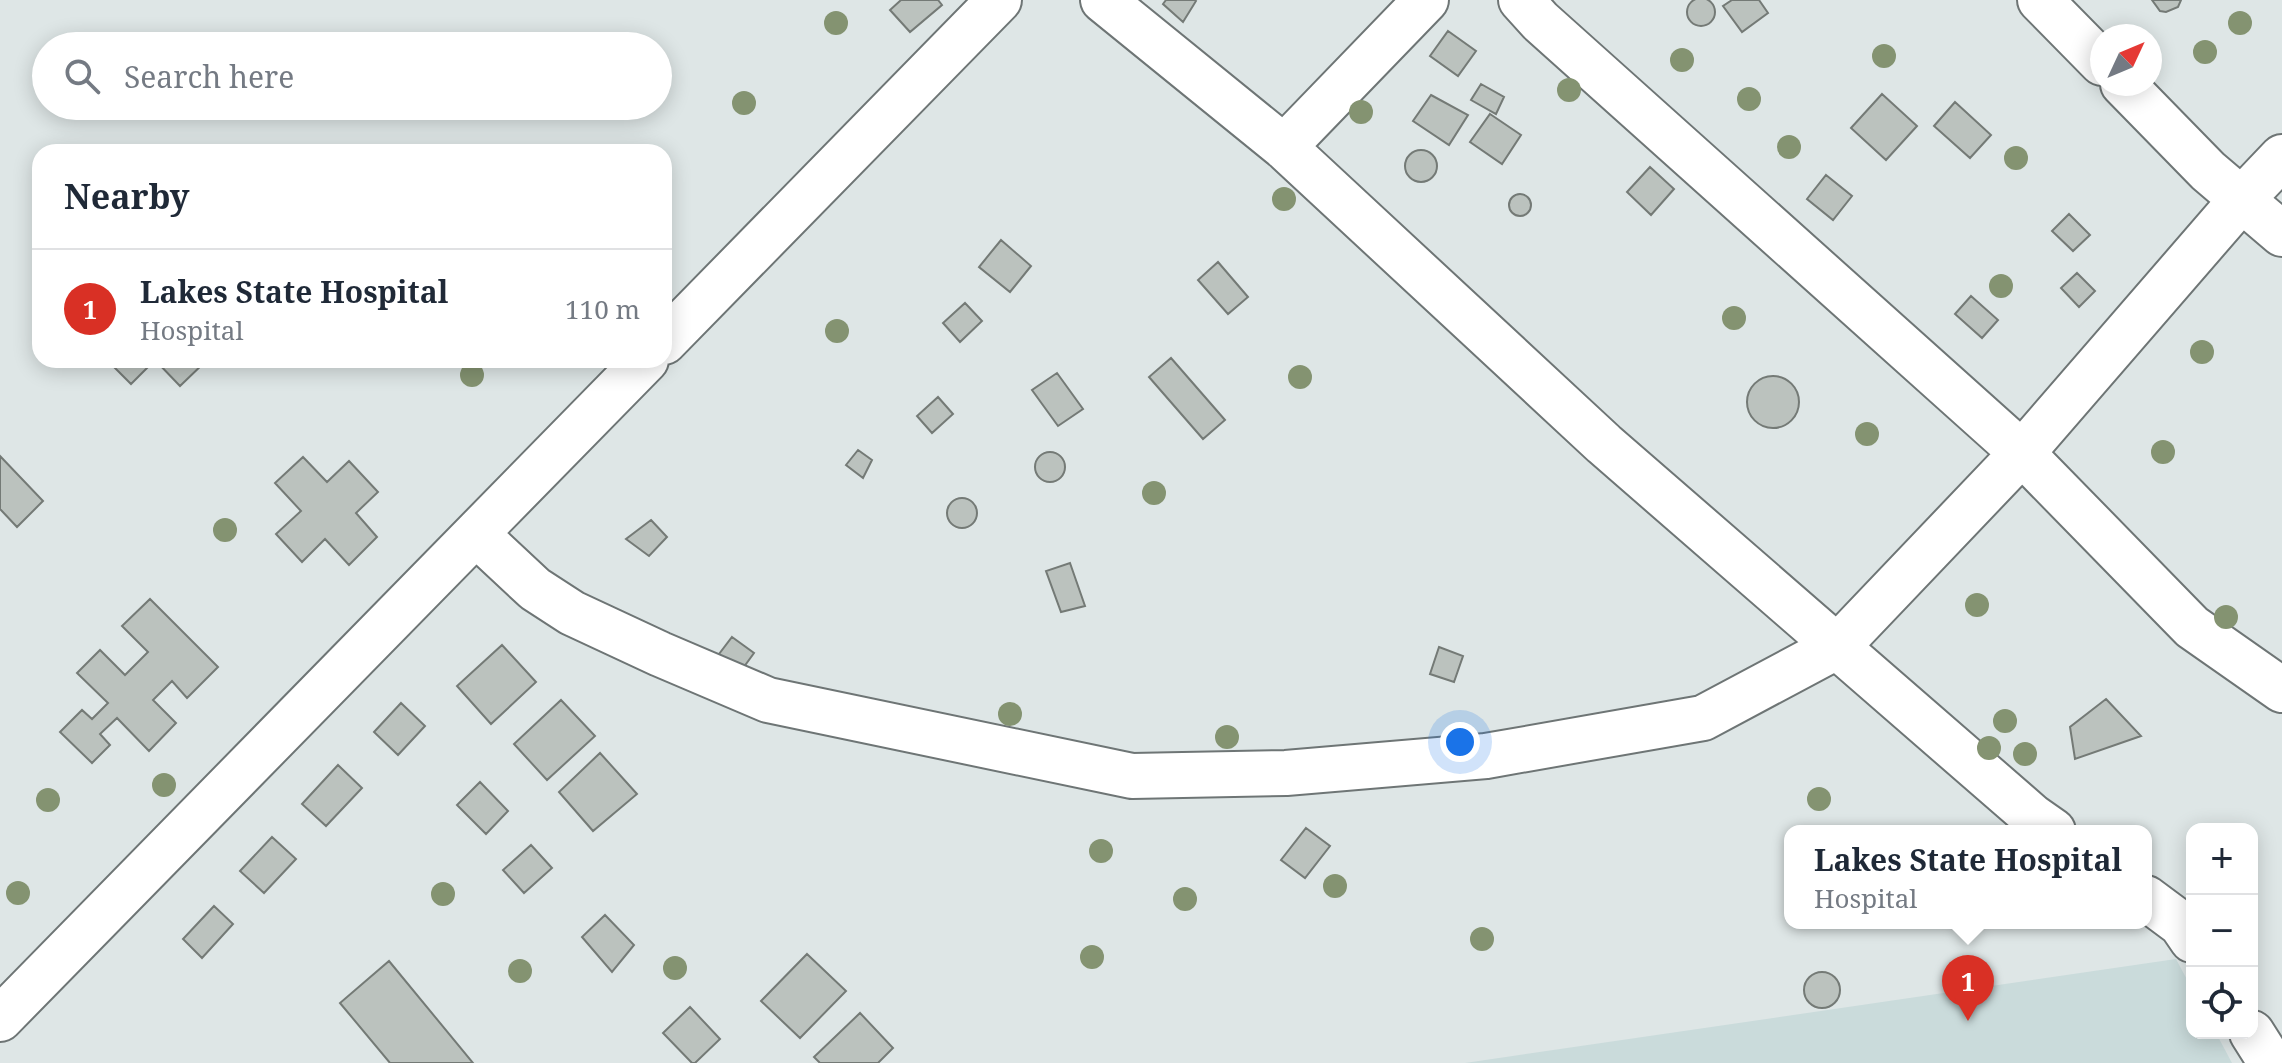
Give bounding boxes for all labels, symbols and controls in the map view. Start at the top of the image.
north arrow [2090,24,2162,96]
search box [32,32,672,120]
icon: search [60,54,104,98]
text: Search here [124,56,294,97]
text: Nearby [64,173,190,219]
text: Lakes State Hospital [140,271,448,312]
text: 1 [83,291,97,327]
text: 110 m [565,291,640,327]
text: Hospital [140,312,243,348]
your location [1440,722,1480,762]
map controls [2186,823,2258,1039]
button: + [2186,823,2258,895]
popup [1784,825,2152,929]
text: Lakes State Hospital [1814,839,2122,880]
text: Hospital [1814,880,1917,916]
button: − [2186,895,2258,967]
pin: 1 [1942,955,1994,1021]
button: locate [2186,967,2258,1039]

